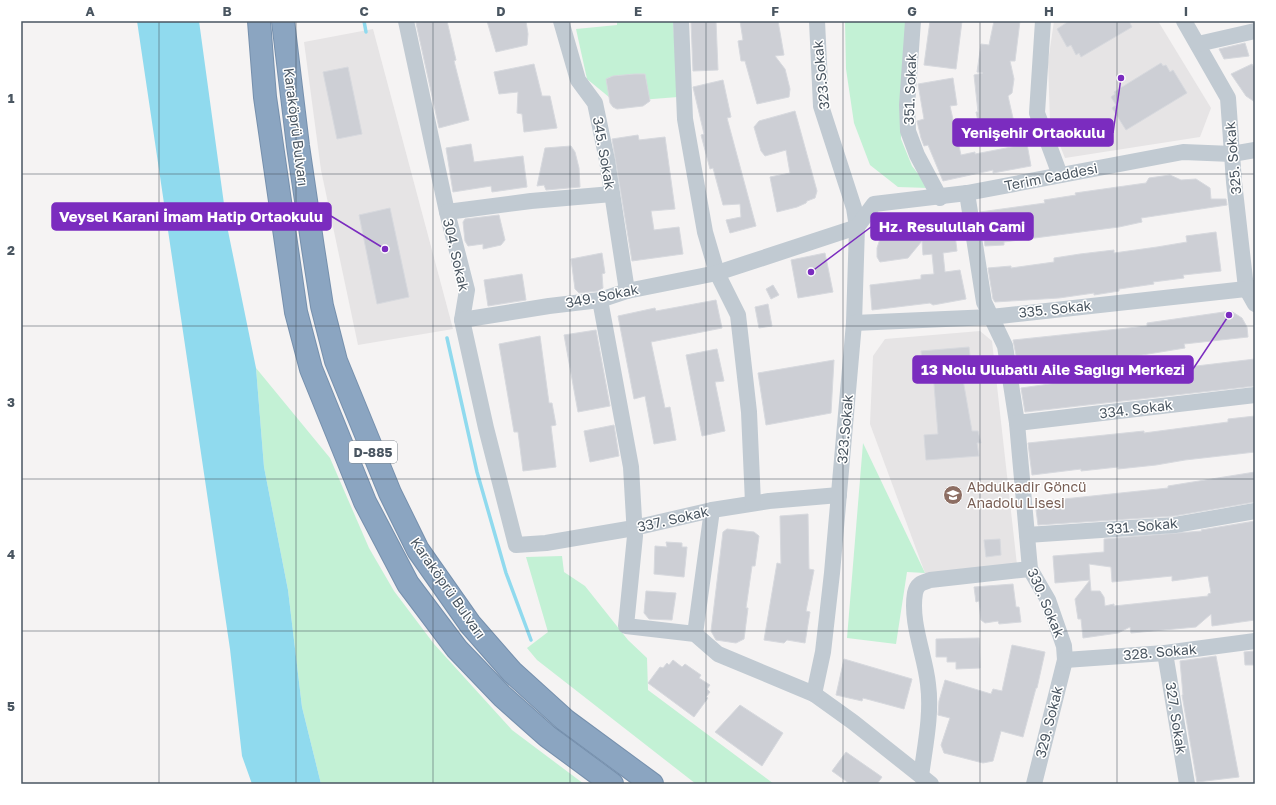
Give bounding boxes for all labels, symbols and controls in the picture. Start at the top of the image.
text: A [85,3,95,19]
text: B [222,3,232,19]
text: C [359,3,369,19]
text: D [496,3,506,19]
text: E [634,3,642,19]
text: F [771,3,779,19]
text: G [907,3,917,19]
text: H [1044,3,1054,19]
text: I [1184,3,1188,19]
street label: 323.Sokak [808,40,833,111]
street label: 351. Sokak [900,53,919,125]
street label: Karaköprü Bulvarı [281,67,312,187]
text: 1 [8,90,15,106]
street label: 345. Sokak [590,115,619,191]
callout: Yenişehir Ortaokulu [953,119,1113,146]
street label: 325. Sokak [1221,121,1244,195]
text: Yenişehir Ortaokulu [961,123,1105,141]
street label: Terim Caddesi [1003,159,1099,194]
callout: Veysel Karani İmam Hatip Ortaokulu [52,203,331,230]
text: Veysel Karani İmam Hatip Ortaokulu [59,207,323,225]
callout: Hz. Resulullah Cami [871,213,1033,240]
street label: 304. Sokak [440,217,473,293]
text: Hz. Resulullah Cami [879,217,1025,235]
text: 2 [7,242,15,258]
street label: 349. Sokak [564,280,640,311]
street label: 335. Sokak [1018,296,1092,321]
callout: 13 Nolu Ulubatlı Aile Sağlığı Merkezi [913,356,1193,383]
text: 13 Nolu Ulubatlı Aile Sağlığı Merkezi [921,360,1185,378]
text: 3 [7,394,15,410]
street label: 323.Sokak [833,394,856,464]
street label: 334. Sokak [1098,396,1174,421]
road number: D-885 [349,441,397,463]
place label: Abdulkadir Göncü Anadolu Lisesi [967,478,1087,511]
school or university icon: Abdulkadir Göncü Anadolu Lisesi [942,484,964,506]
street label: 337. Sokak [636,502,710,535]
street label: 331. Sokak [1105,514,1179,537]
street label: Karaköprü Bulvarı [407,534,490,641]
text: 4 [7,546,15,562]
street label: 330. Sokak [1024,566,1069,640]
street label: 328. Sokak [1123,640,1197,663]
street label: 327. Sokak [1162,681,1191,755]
street label: 329. Sokak [1031,684,1066,760]
text: 5 [7,698,15,714]

